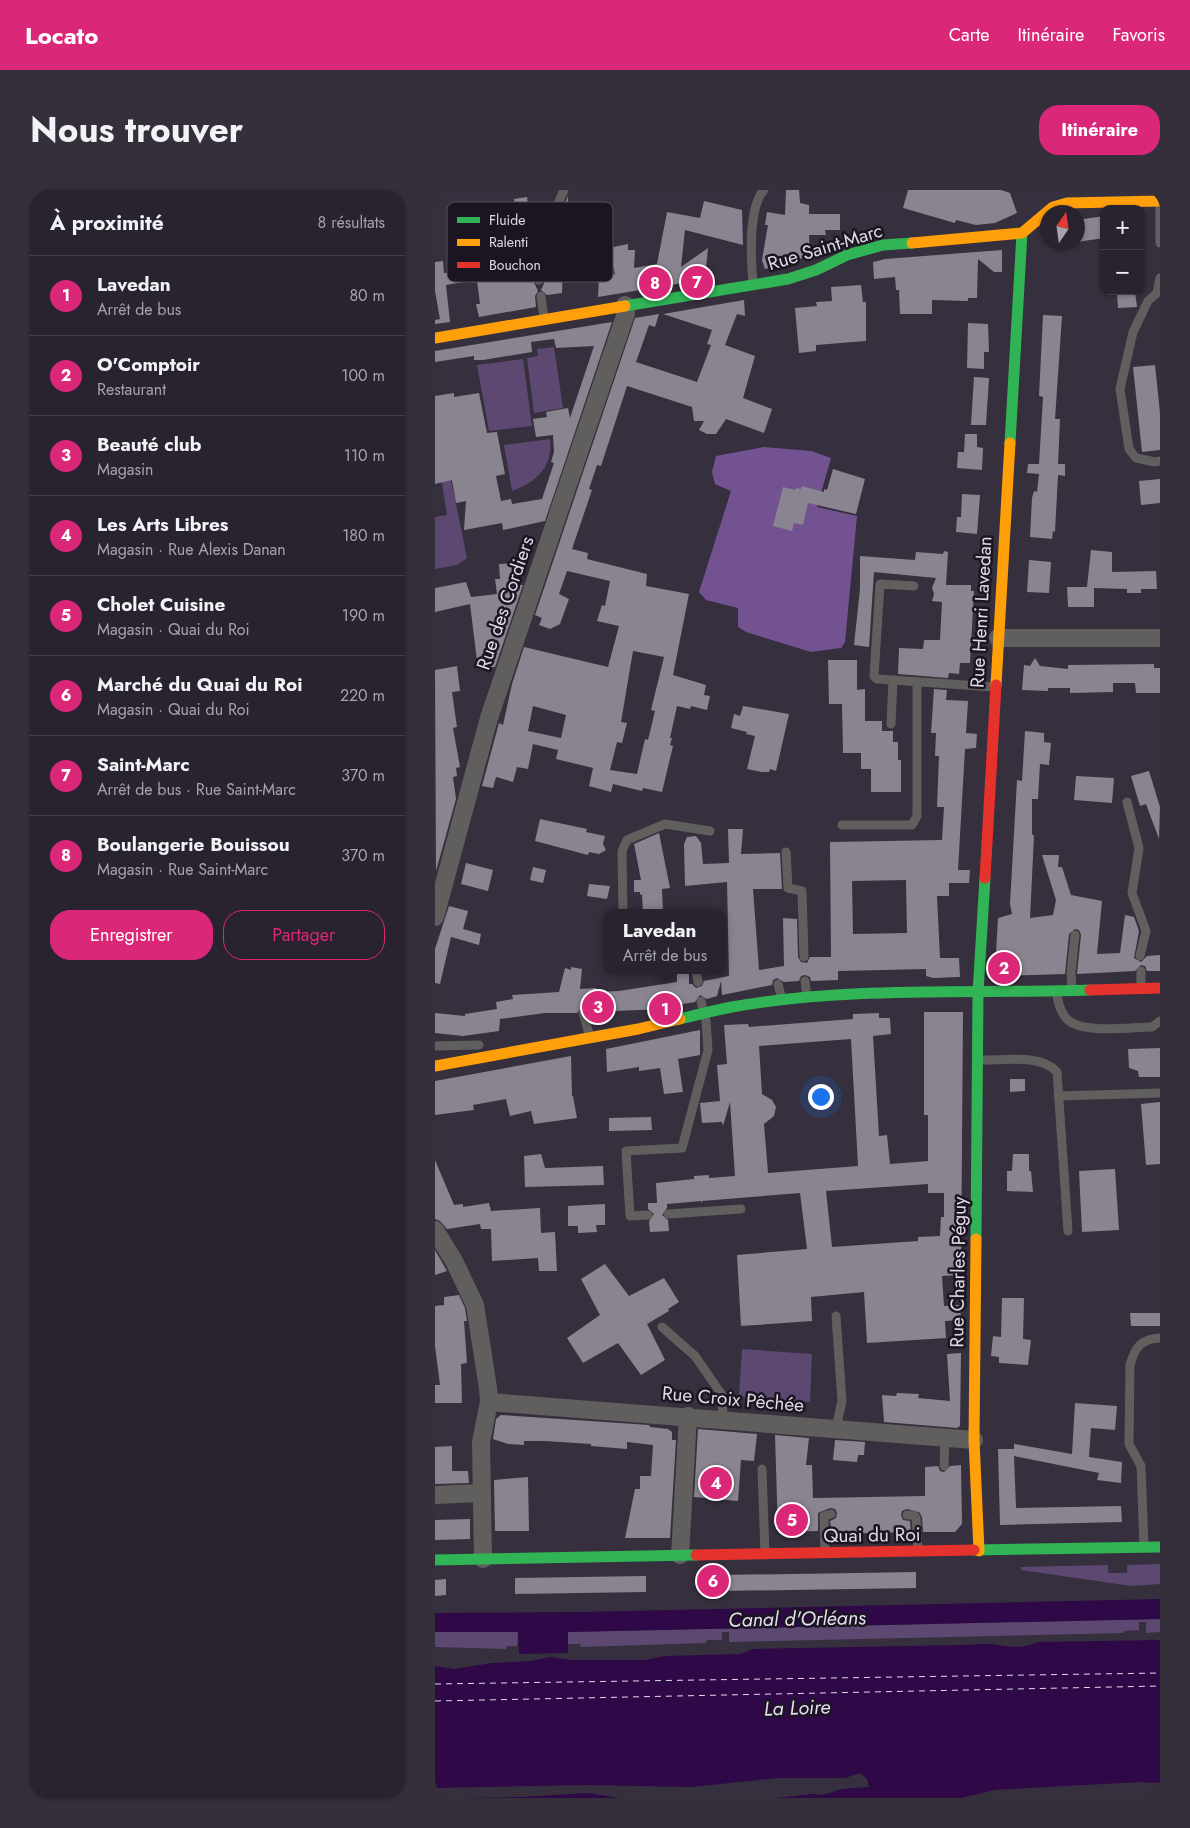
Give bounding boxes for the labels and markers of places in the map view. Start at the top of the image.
pin: 7 [681,263,713,301]
pin: 8 [639,264,671,302]
pin: 2 [988,949,1020,987]
pin: 3 [582,988,614,1026]
pin: 1 [649,990,681,1028]
pin: 4 [700,1464,732,1502]
pin: 5 [776,1501,808,1539]
pin: 6 [697,1562,729,1600]

